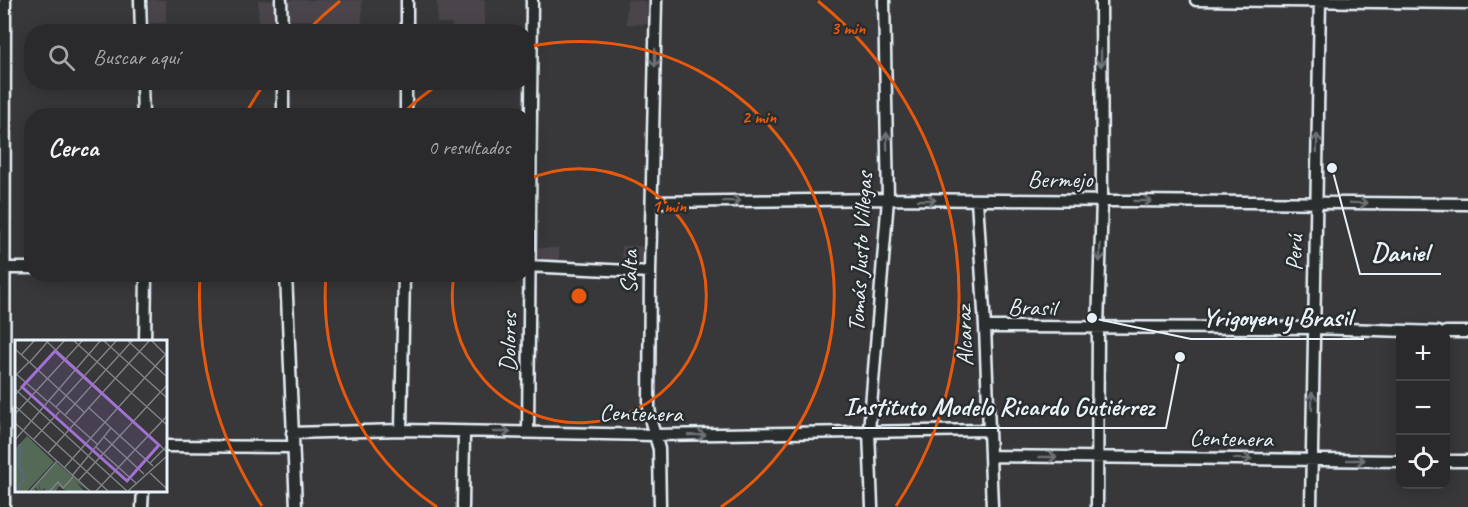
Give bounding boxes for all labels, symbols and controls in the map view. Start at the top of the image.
text: 3 min [831,17,866,39]
search box [24,24,534,90]
icon: search [45,41,78,74]
text: Buscar aquí [93,43,179,71]
one-way arrow [649,48,661,68]
one-way arrow [1096,48,1107,68]
text: 2 min [742,106,777,128]
text: Cerca [48,131,98,164]
one-way arrow [881,131,892,151]
one-way arrow [1311,134,1323,154]
text: 0 resultados [428,135,510,160]
street label: Bermejo [1028,164,1094,194]
street label: Tomás Justo Villegas [841,169,879,333]
one-way arrow [916,194,936,206]
text: 1 min [652,195,687,217]
one-way arrow [721,195,741,207]
one-way arrow [1132,195,1152,206]
one-way arrow [1348,197,1368,208]
callout: Daniel [1360,230,1441,274]
street label: Perú [1279,233,1309,271]
text: Daniel [1371,236,1433,269]
one-way arrow [1095,243,1106,263]
street label: Salta [614,249,644,294]
centre of rings [569,286,589,306]
street label: Brasil [1008,292,1060,322]
callout: Yrigoyen y Brasil [1191,295,1364,339]
text: Yrigoyen y Brasil [1202,301,1356,334]
street label: Alcaraz [948,303,980,367]
street label: Dolores [492,310,524,372]
map controls [1396,327,1450,489]
button: + [1396,327,1450,381]
inset map [15,340,166,492]
button: − [1396,381,1450,435]
callout: Instituto Modelo Ricardo Gutiérrez [832,384,1166,428]
text: Instituto Modelo Ricardo Gutiérrez [844,390,1156,423]
one-way arrow [1307,392,1318,412]
street label: Centenera [599,397,684,429]
street label: Centenera [1189,422,1274,454]
one-way arrow [491,426,511,438]
one-way arrow [686,429,706,440]
button: locate [1396,435,1450,489]
one-way arrow [1038,451,1058,463]
one-way arrow [1233,453,1253,465]
one-way arrow [1346,454,1366,466]

